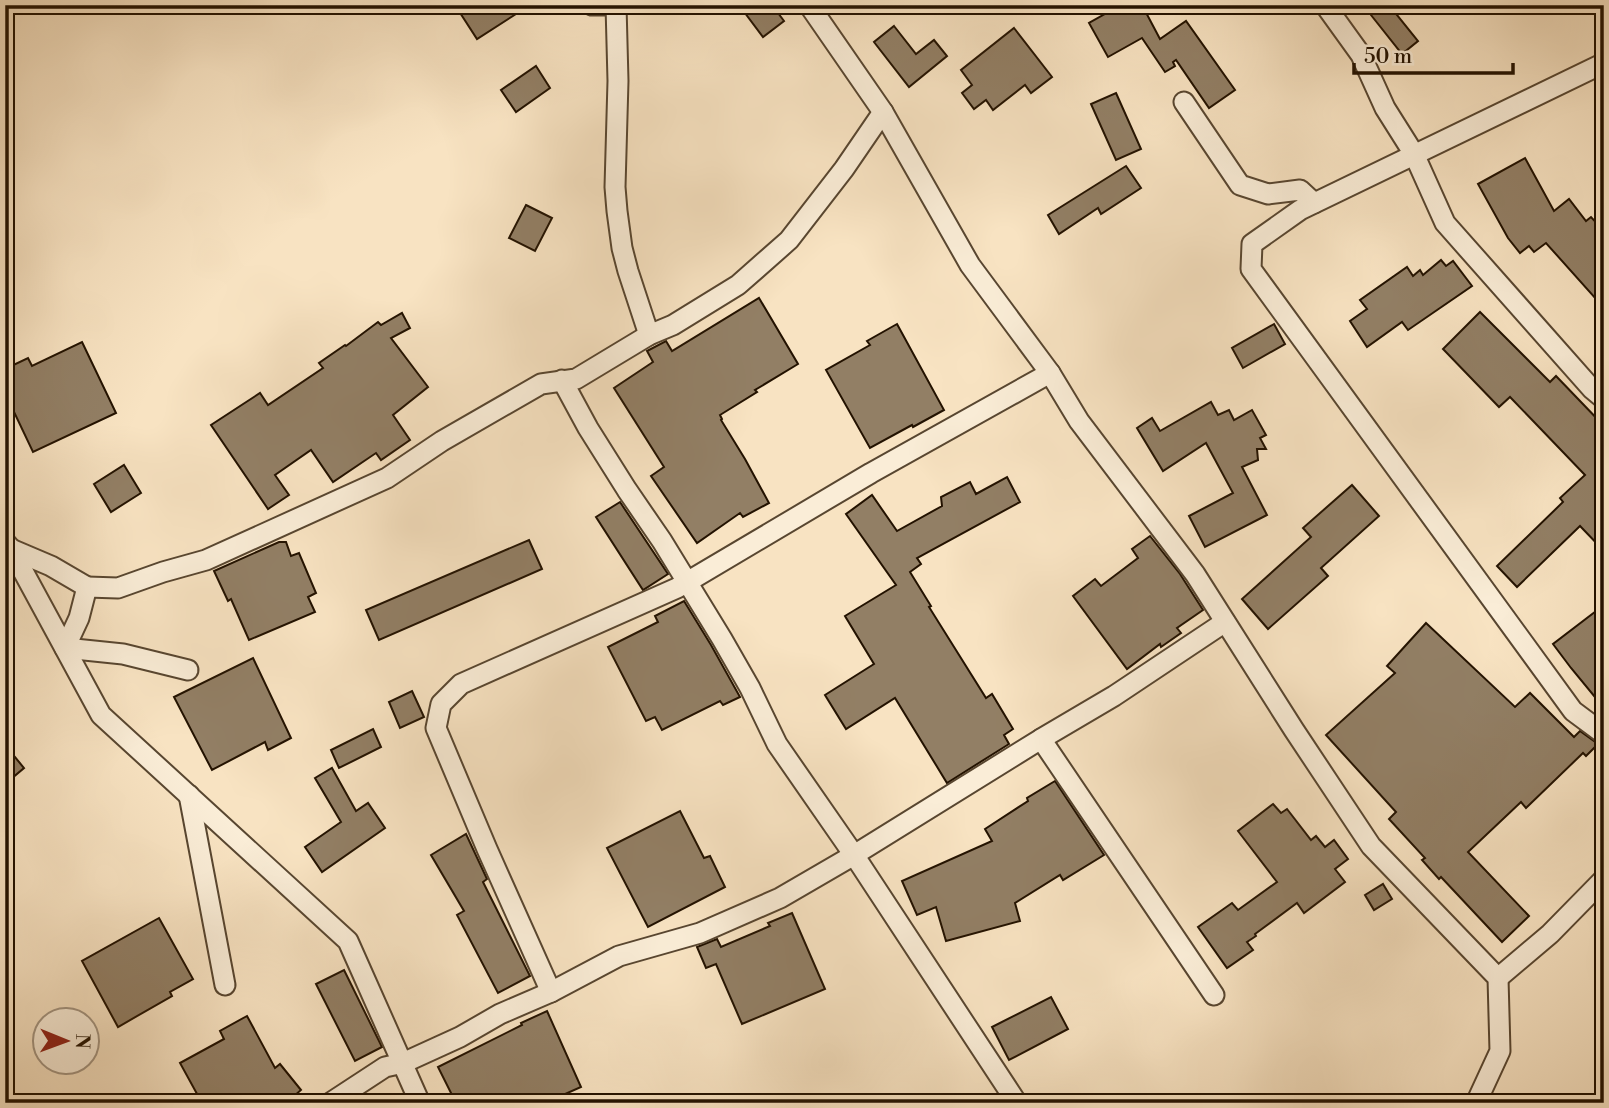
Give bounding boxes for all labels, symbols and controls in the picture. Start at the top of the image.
scale bar [1354,32,1513,76]
text: 50 m [1364,44,1412,70]
north arrow [32,1006,102,1076]
text: N [70,1034,94,1049]

